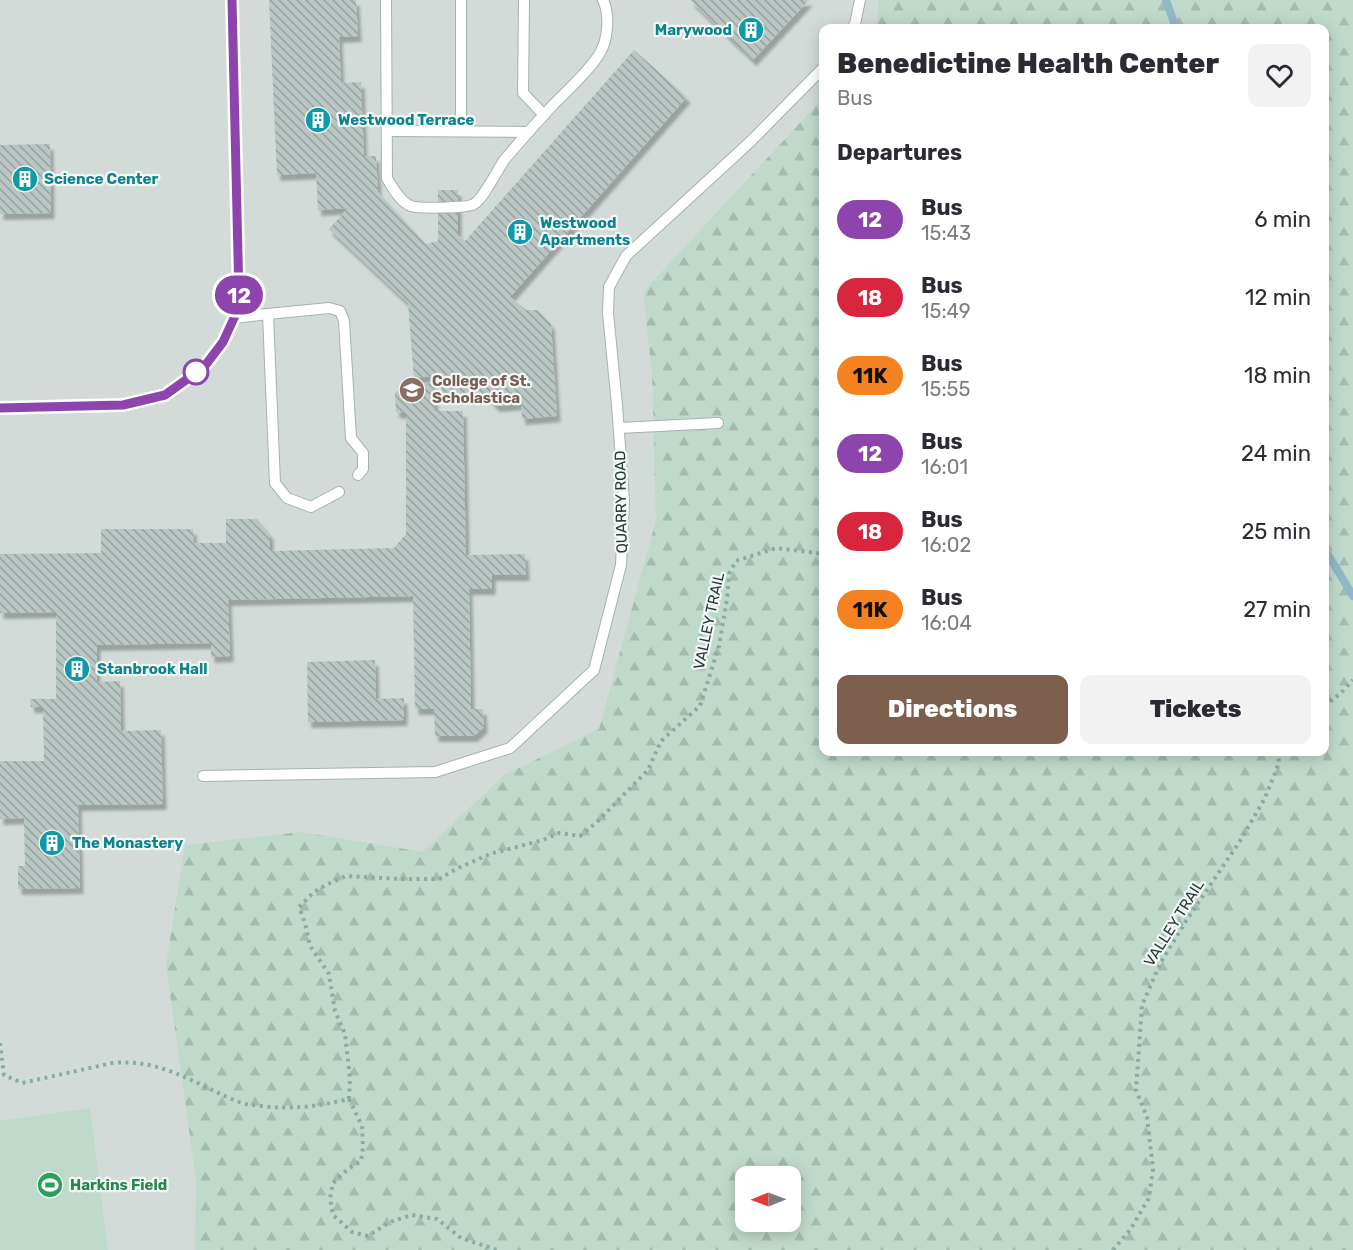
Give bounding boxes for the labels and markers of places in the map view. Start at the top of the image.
building icon: Marywood [736,15,766,45]
place label: Marywood [655,21,732,39]
building icon: Westwood Terrace [303,105,333,135]
place label: Westwood Terrace [338,111,475,129]
building icon: Science Center [10,164,40,194]
place label: Science Center [44,170,159,188]
place label: Westwood Apartments [540,214,630,249]
building icon: Westwood Apartments [505,217,535,247]
unlabelled marker [183,359,209,385]
place label: College of St. Scholastica [432,372,531,407]
school or university icon: College of St. Scholastica [397,375,427,405]
building icon: Stanbrook Hall [62,654,92,684]
place label: Stanbrook Hall [97,660,208,678]
building icon: The Monastery [37,828,67,858]
place label: The Monastery [72,834,183,852]
sports icon: Harkins Field [35,1170,65,1200]
place label: Harkins Field [70,1176,167,1194]

